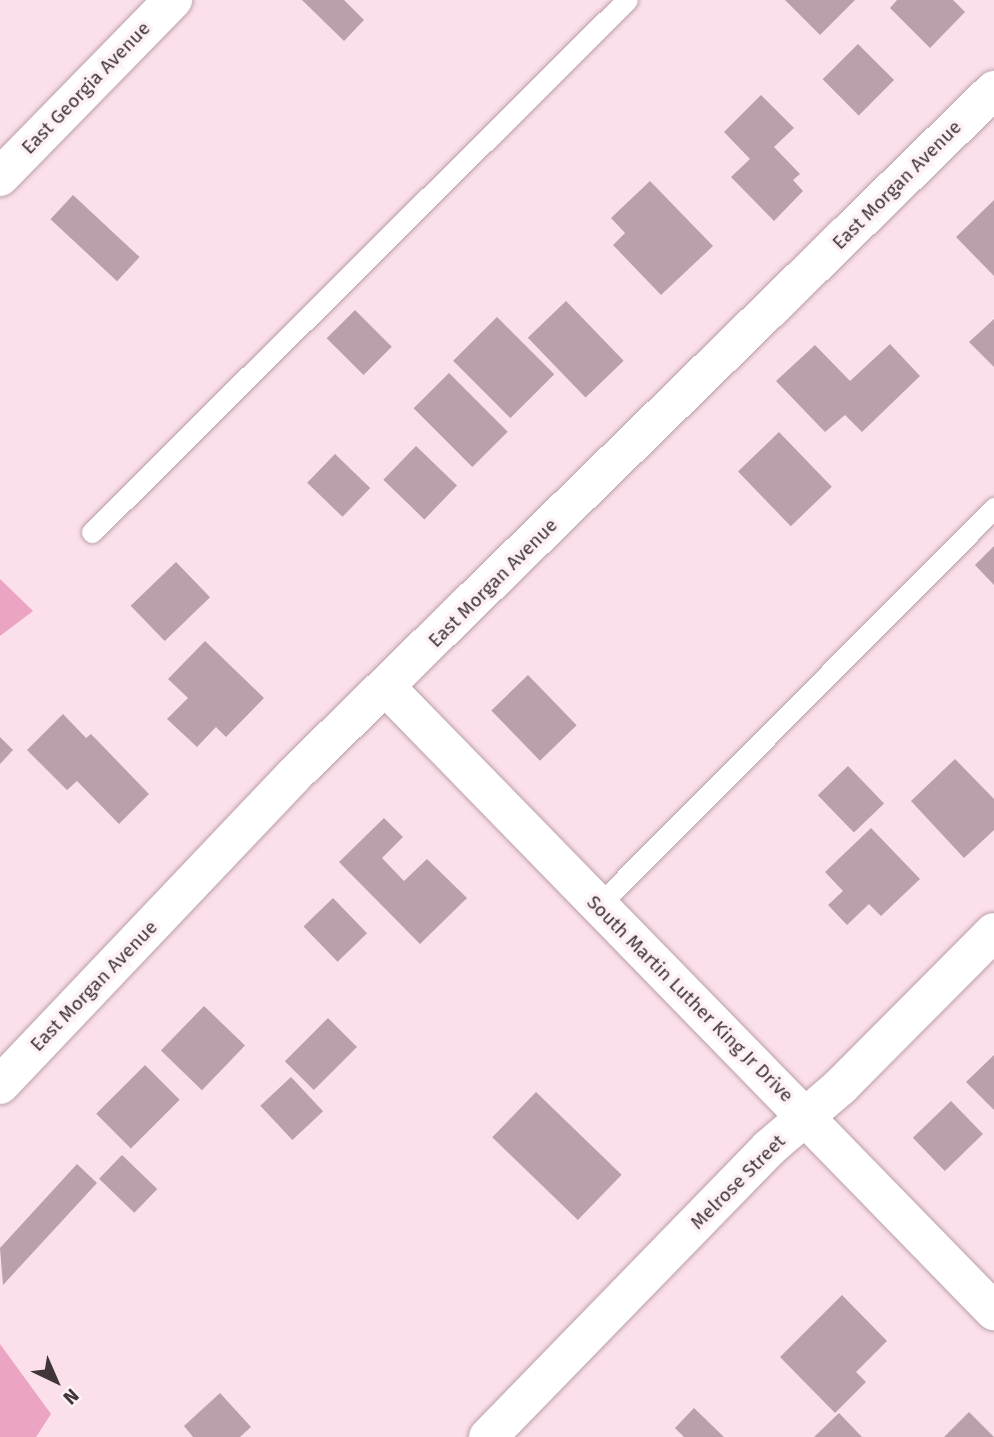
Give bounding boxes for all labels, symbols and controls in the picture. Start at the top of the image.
street label: East Georgia Avenue [17,17,155,159]
street label: East Morgan Avenue [828,116,966,254]
street label: East Morgan Avenue [424,514,562,652]
street label: South Martin Luther King Jr Drive [582,891,798,1107]
street label: East Morgan Avenue [26,916,162,1056]
street label: Melrose Street [686,1130,790,1234]
north arrow [21,1346,91,1416]
text: N [58,1384,83,1409]

